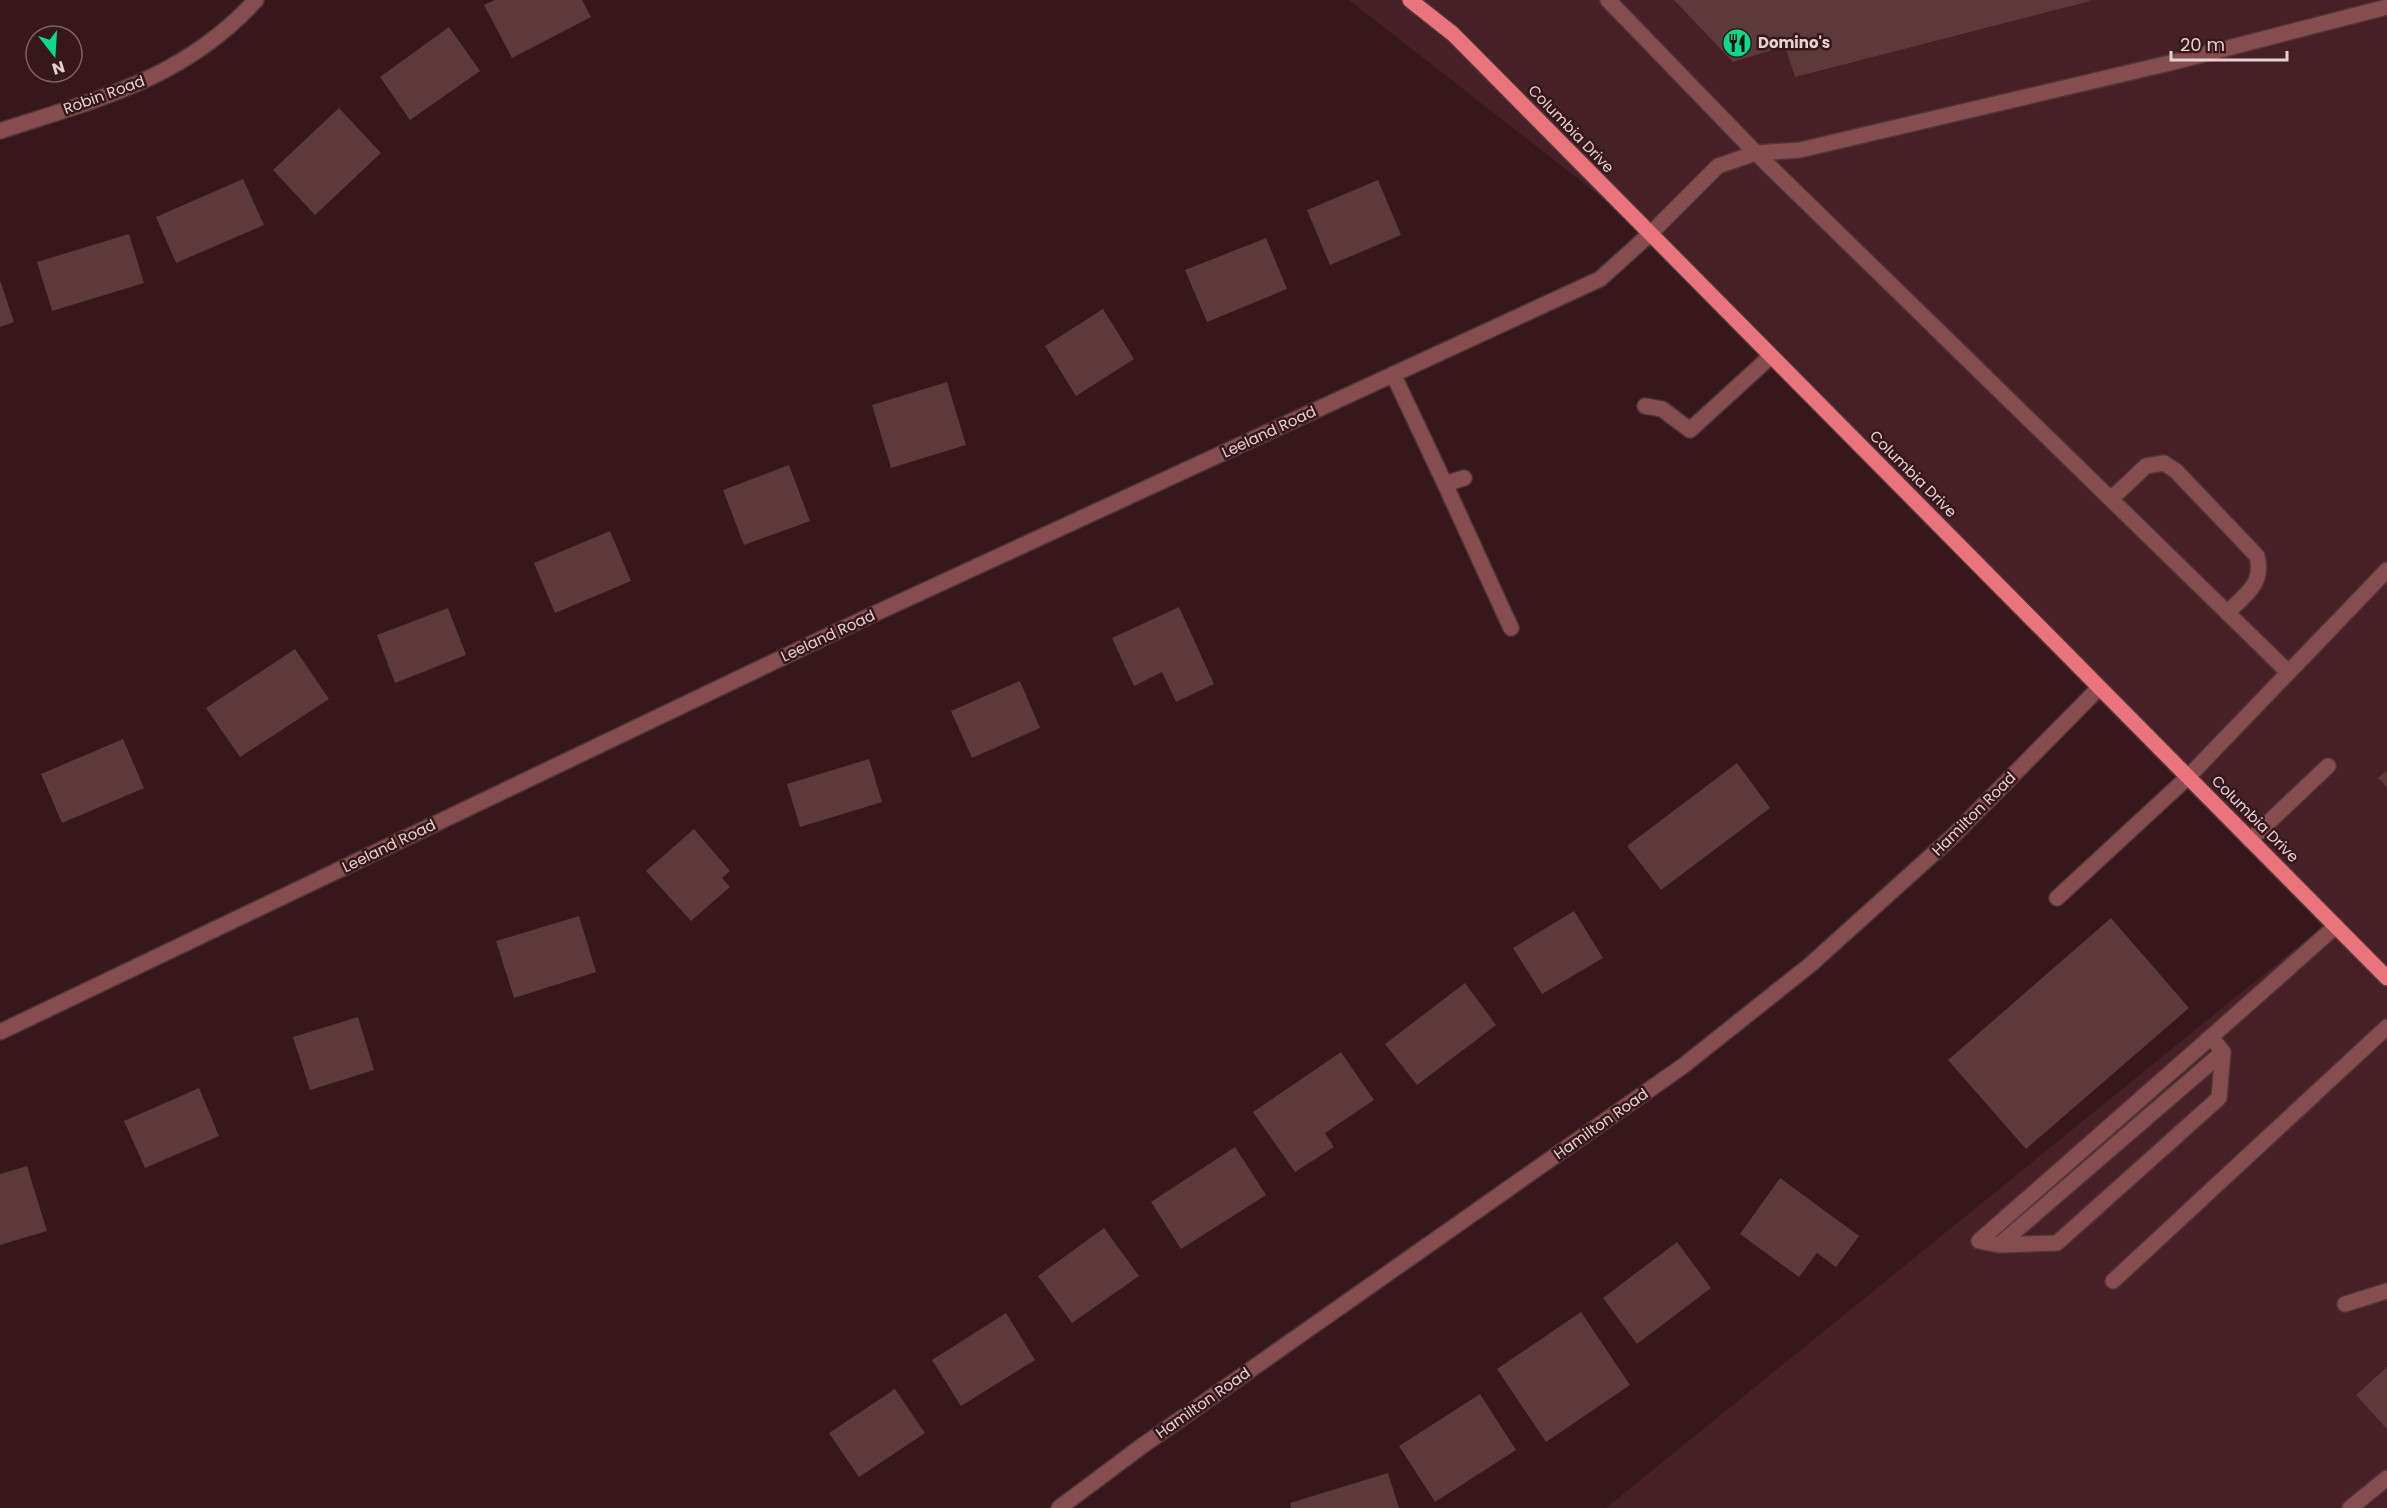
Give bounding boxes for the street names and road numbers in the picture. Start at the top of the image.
street label: Robin Road [60,70,147,119]
street label: Columbia Drive [1524,80,1619,177]
street label: Leeland Road [1218,401,1319,463]
street label: Columbia Drive [1865,425,1962,522]
street label: Leeland Road [777,605,878,667]
street label: Hamilton Road [1927,767,2020,860]
street label: Columbia Drive [2207,770,2304,867]
street label: Leeland Road [338,814,439,877]
street label: Hamilton Road [1549,1083,1652,1164]
street label: Hamilton Road [1151,1362,1254,1443]

